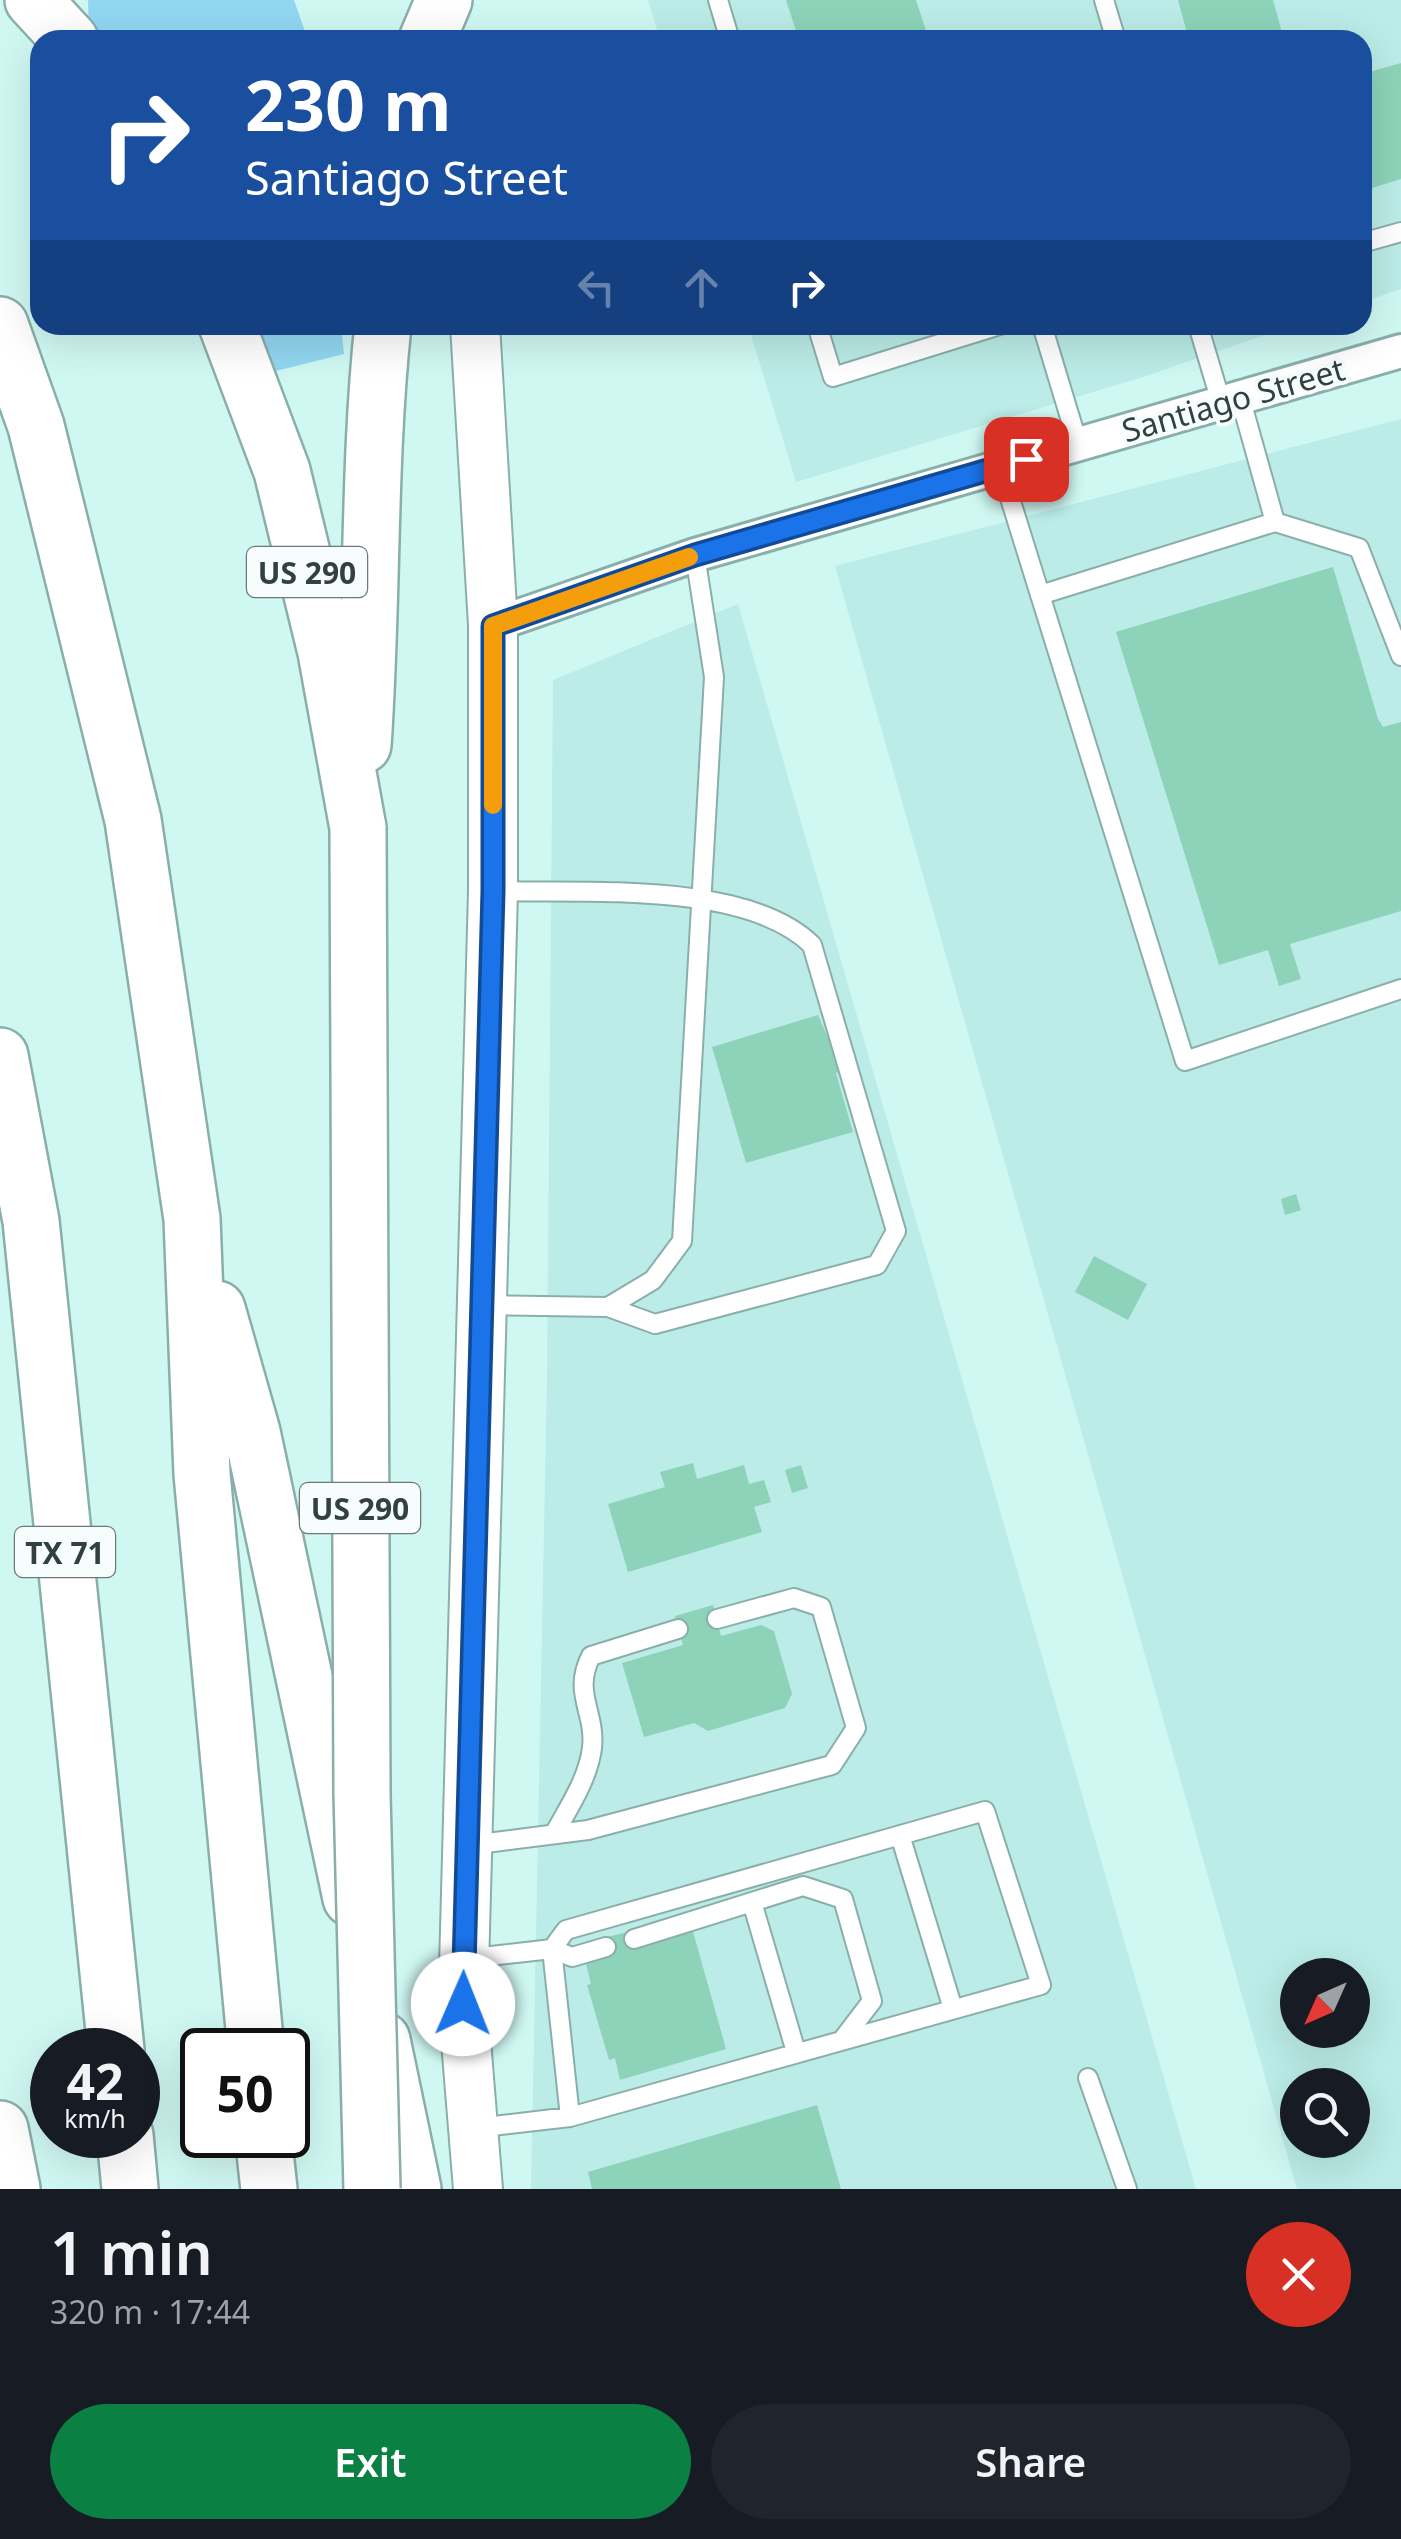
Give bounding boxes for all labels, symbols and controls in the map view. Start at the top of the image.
text: 230 m [245,56,452,152]
icon: right [80,70,210,200]
text: Santiago Street [245,147,568,208]
icon: left [569,260,624,315]
icon: ahead [674,260,729,315]
icon: right [779,260,834,315]
street label: Santiago Street [1117,347,1349,451]
pin [984,417,1069,502]
icon: arrive [999,432,1054,487]
road number: US 290 [247,547,367,597]
road number: US 290 [300,1483,420,1533]
road number: TX 71 [15,1527,115,1577]
position arrow [411,1952,515,2056]
north arrow [1280,1958,1370,2048]
map controls [1280,1958,1370,2158]
speed limit sign: 50 [180,2028,310,2158]
text: 42 [66,2047,124,2115]
button: search [1280,2068,1370,2158]
text: km/h [64,2101,126,2135]
text: 1 min [50,2211,213,2293]
button: close [1246,2222,1351,2327]
text: 320 m · 17:44 [50,2290,250,2333]
button: Exit [50,2404,691,2519]
button: Share [711,2404,1351,2519]

